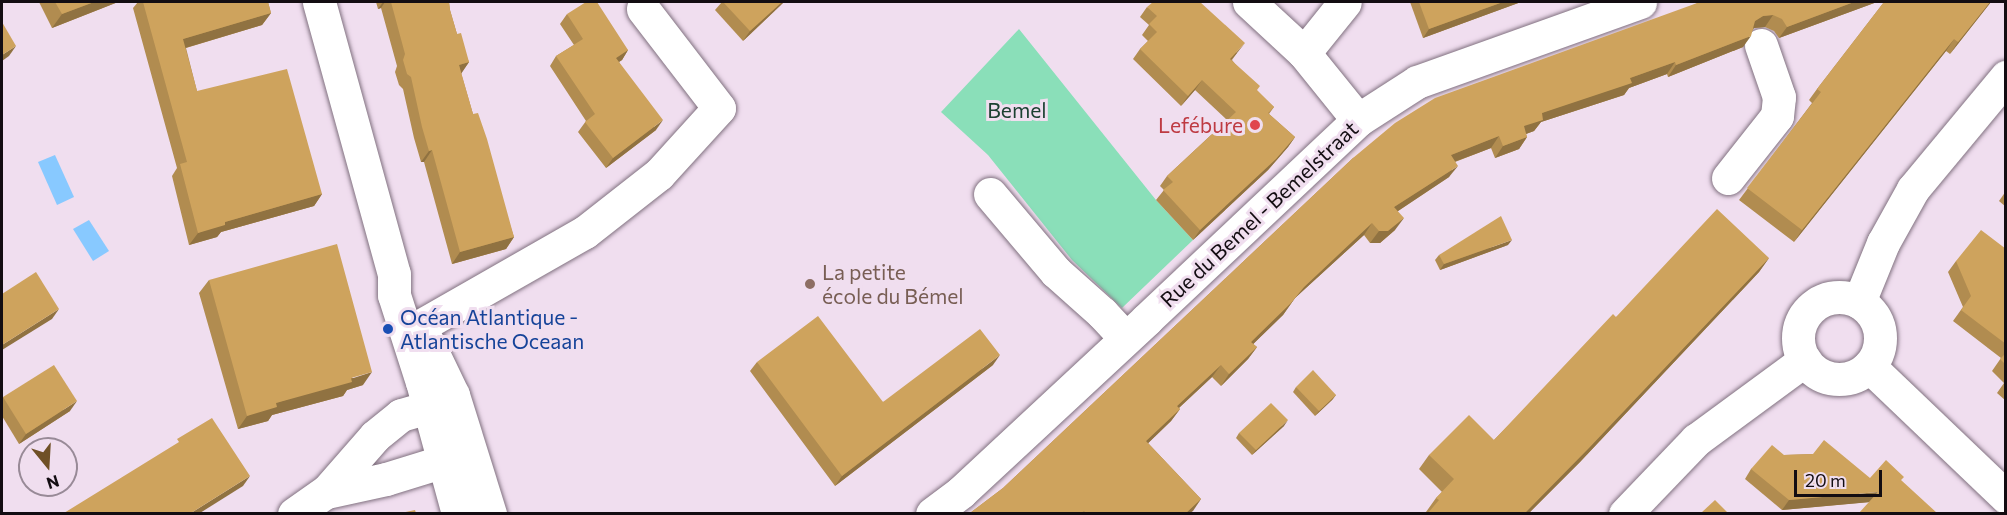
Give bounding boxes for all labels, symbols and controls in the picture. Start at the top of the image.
park label: Bemel [987,97,1047,123]
place label: Lefébure [1158,112,1243,138]
street label: Rue du Bemel - Bemelstraat [1155,116,1363,312]
marker: Lefébure [1248,118,1262,132]
place label: La petite école du Bémel [822,259,964,309]
marker: La petite école du Bémel [803,277,817,291]
place label: Océan Atlantique - Atlantische Oceaan [400,304,584,354]
marker: Océan Atlantique - Atlantische Oceaan [381,322,395,336]
north arrow [18,437,78,497]
scale bar [1797,458,1886,496]
text: 20 m [1805,469,1846,491]
text: N [44,472,62,494]

